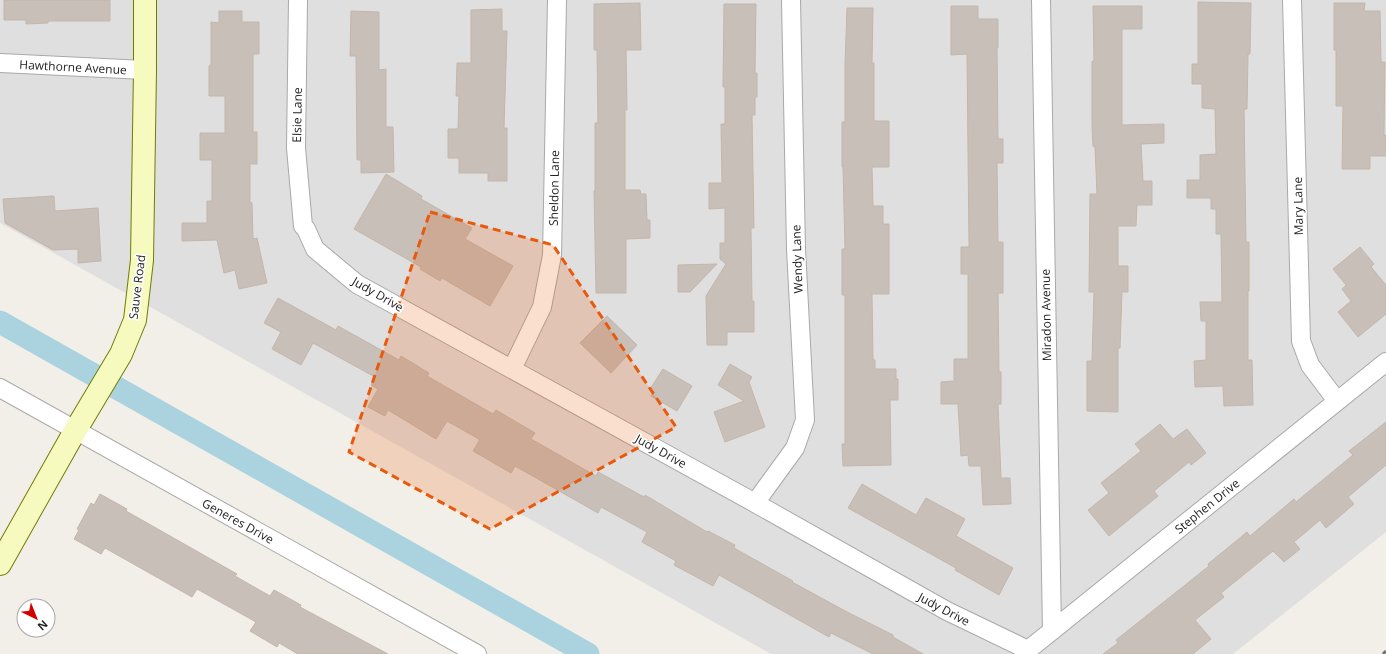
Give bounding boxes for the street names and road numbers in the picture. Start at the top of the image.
street label: Hawthorne Avenue [19,56,127,78]
street label: Elsie Lane [288,87,306,143]
street label: Sheldon Lane [545,150,563,226]
street label: Mary Lane [1289,176,1307,235]
street label: Wendy Lane [787,224,807,294]
street label: Sauve Road [125,254,149,320]
street label: Miradon Avenue [1037,268,1055,361]
street label: Judy Drive [348,272,407,316]
street label: Judy Drive [631,429,690,472]
street label: Stephen Drive [1171,474,1243,537]
street label: Generes Drive [199,494,277,548]
street label: Judy Drive [914,588,973,630]

